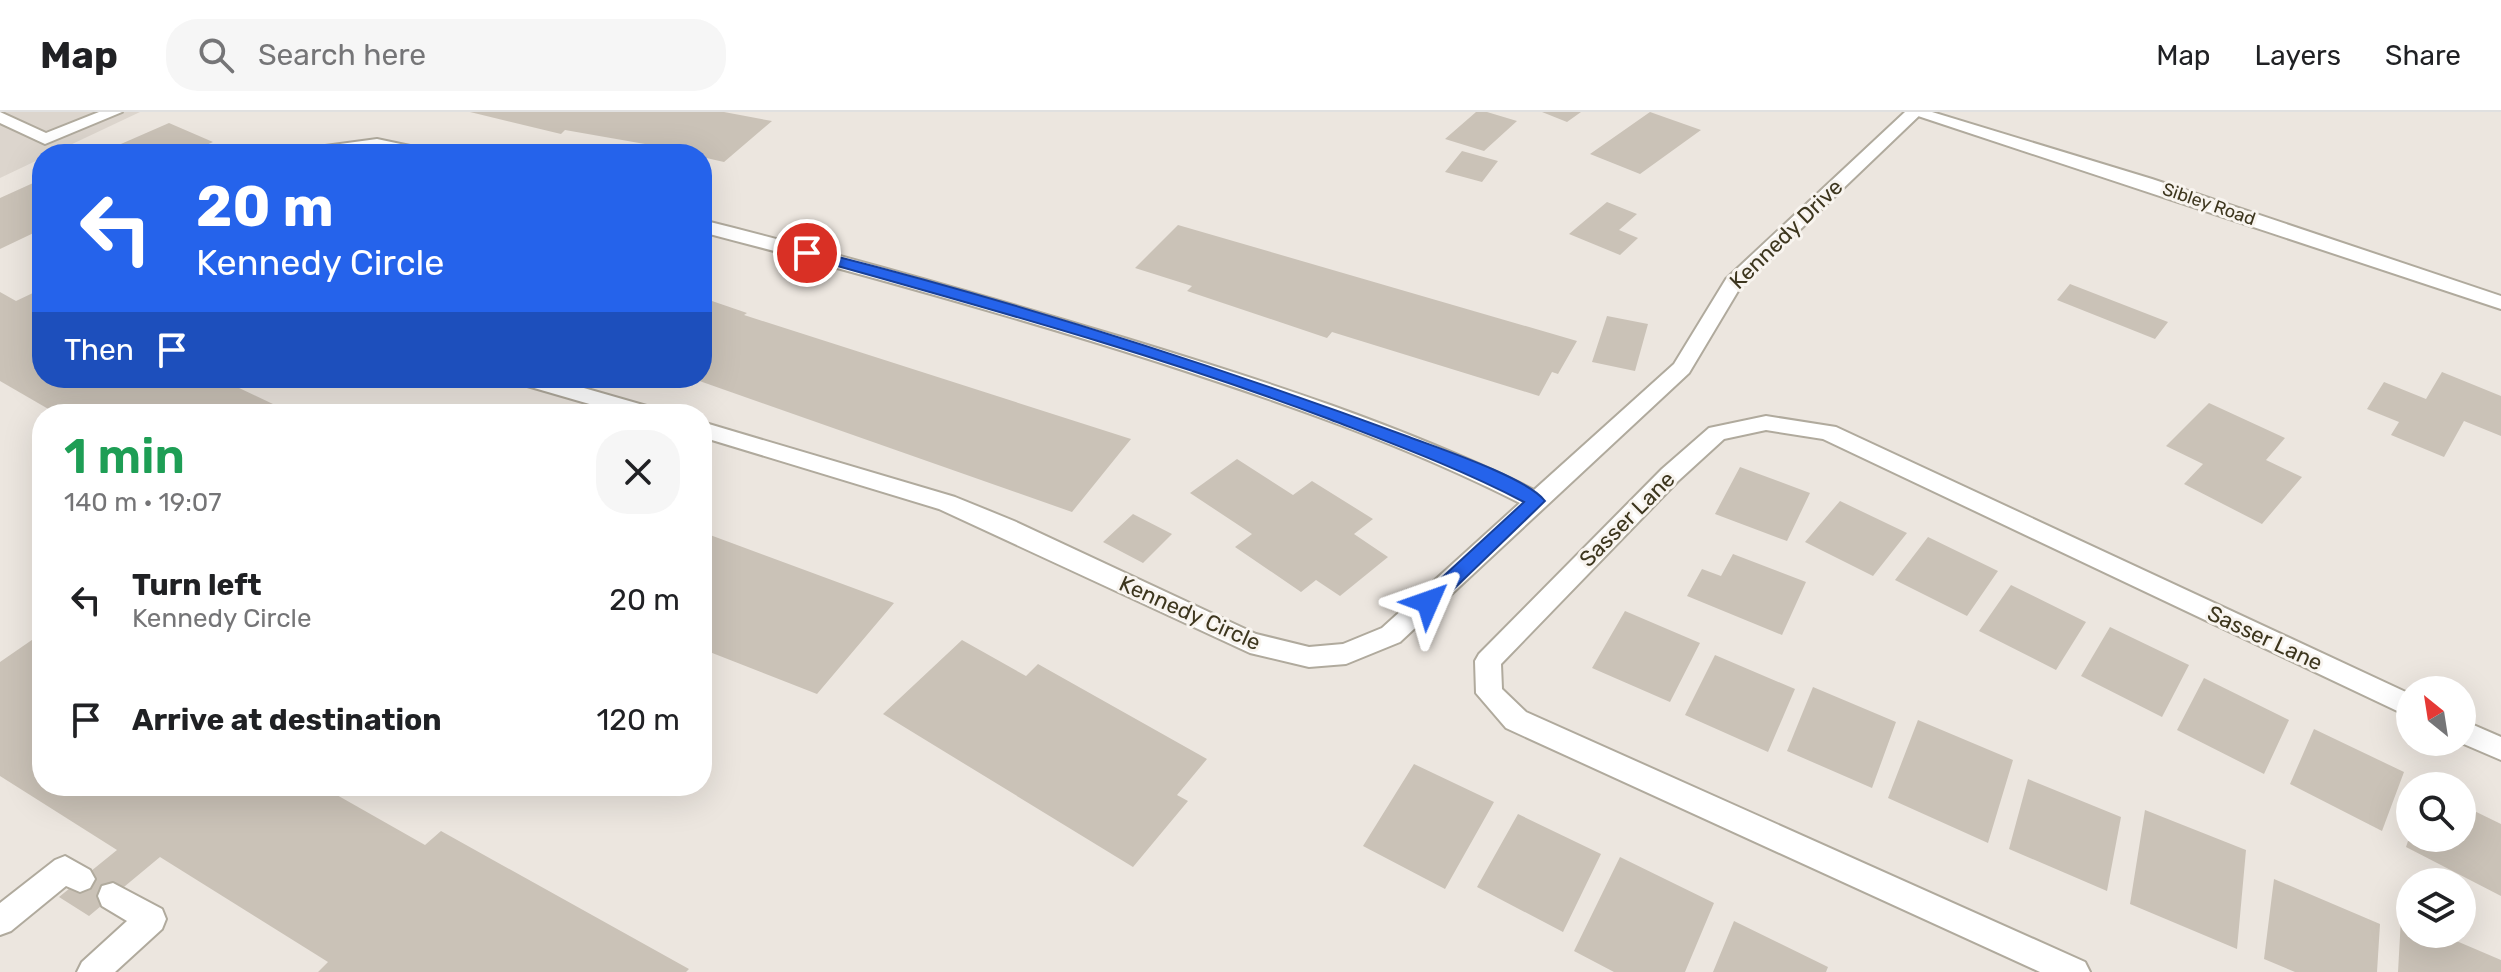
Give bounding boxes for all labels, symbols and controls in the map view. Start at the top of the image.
search box [166,19,726,91]
text: Map [40,32,118,78]
icon: search [194,33,238,77]
text: Search here [258,37,426,73]
text: Map [2156,39,2211,72]
text: Layers [2255,39,2341,72]
text: Share [2385,39,2461,72]
street label: Kennedy Drive [1724,173,1848,295]
text: 20 m [196,174,334,240]
icon: left [64,176,168,280]
street label: Sibley Road [2160,178,2258,230]
pin [773,219,841,287]
icon: arrive [785,231,829,275]
text: Kennedy Circle [196,241,444,284]
icon: arrive [150,328,194,372]
text: Then [64,332,134,368]
text: 1 min [64,428,185,485]
button: close [596,430,680,514]
street label: Sasser Lane [1574,466,1680,572]
text: 140 m · 19:07 [64,487,222,518]
position arrow [1386,560,1470,644]
text: Turn left [132,567,262,603]
street label: Kennedy Circle [1115,570,1265,656]
icon: left [64,578,108,622]
text: 20 m [609,582,680,618]
street label: Sasser Lane [2203,600,2327,676]
text: Kennedy Circle [132,603,311,634]
north arrow [2396,676,2476,756]
map controls [2396,676,2476,948]
icon: arrive [64,698,108,742]
text: Arrive at destination [132,702,442,738]
text: 120 m [596,702,680,738]
button: search [2396,772,2476,852]
button: layers [2396,868,2476,948]

